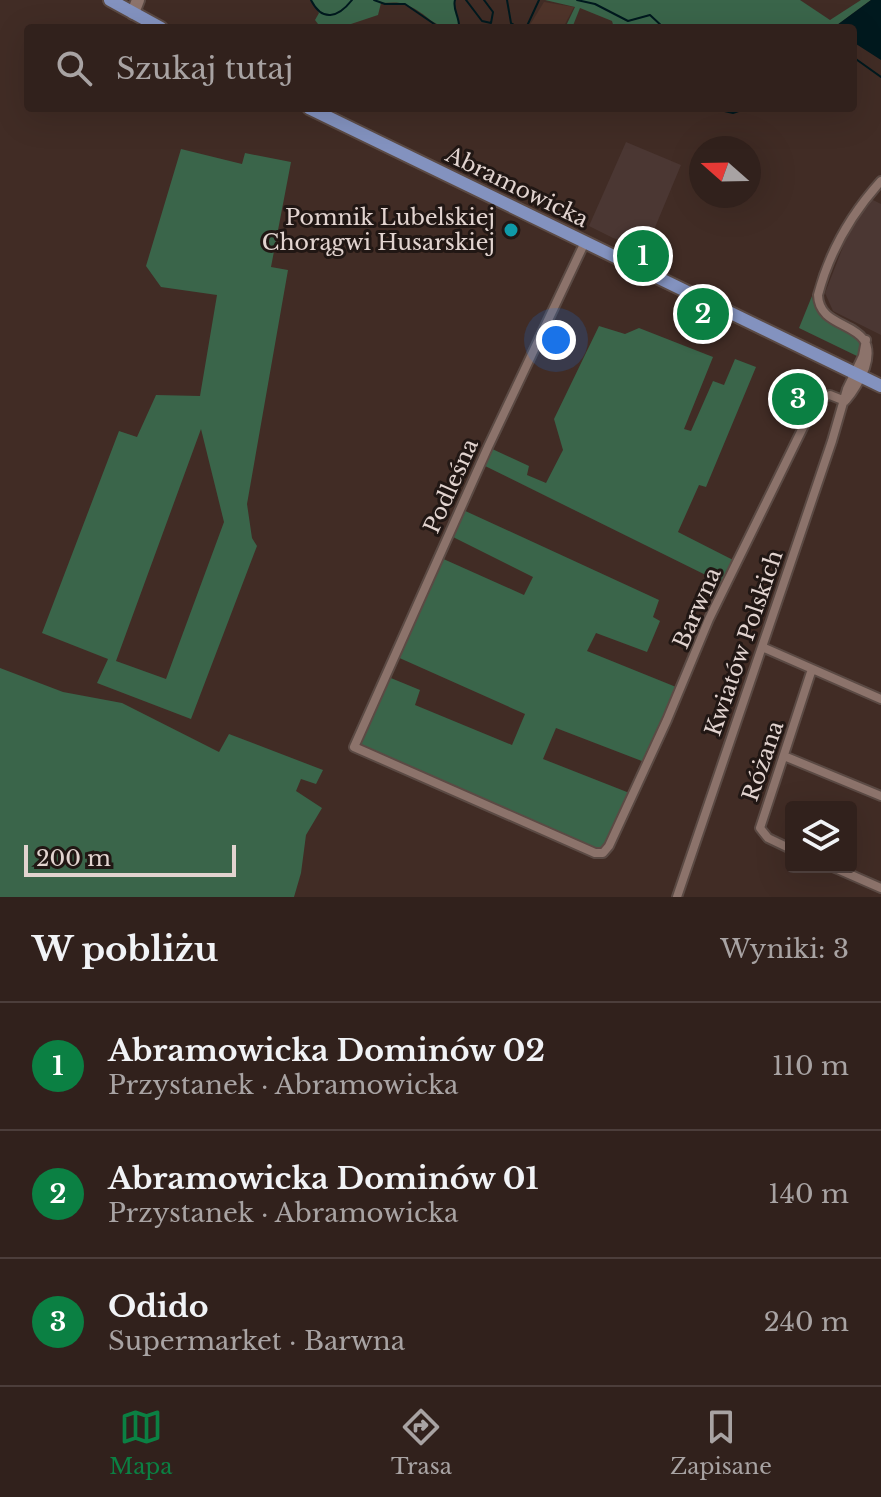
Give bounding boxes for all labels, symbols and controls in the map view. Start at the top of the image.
search box [24,24,857,112]
icon: search [52,46,96,90]
text: Szukaj tutaj [116,50,293,87]
north arrow [689,136,761,208]
street label: Abramowicka [440,140,593,234]
place label: Pomnik Lubelskiej Chorągwi Husarskiej [262,204,495,256]
marker: Pomnik Lubelskiej Chorągwi Husarskiej [502,221,520,239]
pin: 1 [617,226,669,286]
pin: 2 [677,284,729,344]
your location [536,320,576,360]
pin: 3 [772,369,824,429]
street label: Podleśna [418,434,484,538]
street label: Kwiatów Polskich [700,546,788,740]
street label: Barwna [667,563,727,653]
street label: Różana [737,717,790,805]
map controls [785,801,857,873]
button: layers [785,801,857,873]
scale bar [24,841,236,877]
text: 200 m [36,845,111,872]
text: W pobliżu [32,928,218,970]
text: Wyniki: 3 [720,933,849,965]
text: Abramowicka Dominów 02 [108,1032,545,1069]
text: 1 [52,1050,64,1082]
text: 110 m [772,1050,849,1082]
text: Przystanek · Abramowicka [108,1069,458,1101]
text: Abramowicka Dominów 01 [108,1160,538,1197]
text: 2 [50,1178,66,1210]
text: 140 m [768,1178,849,1210]
text: Przystanek · Abramowicka [108,1197,458,1229]
text: Odido [108,1288,209,1325]
text: 3 [50,1306,66,1338]
text: 240 m [764,1306,849,1338]
text: Supermarket · Barwna [108,1325,405,1357]
tab: Mapa [109,1405,173,1480]
tab: Trasa [391,1405,452,1480]
tab: Zapisane [670,1405,772,1480]

